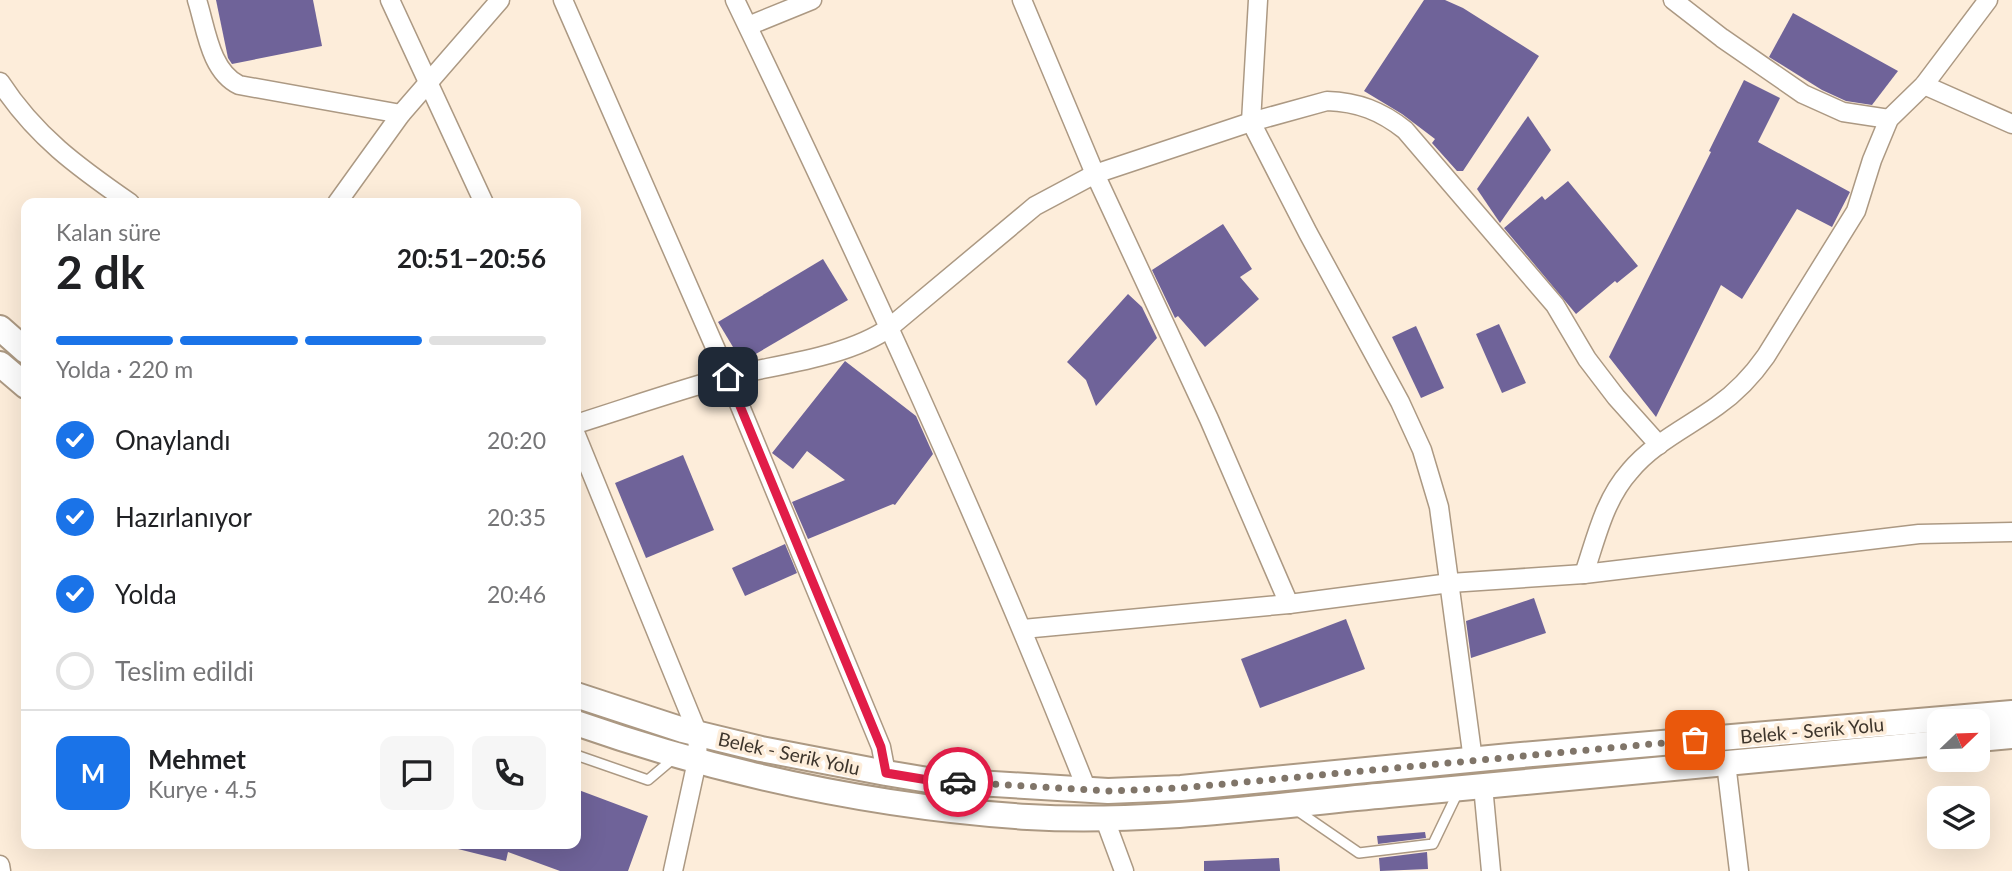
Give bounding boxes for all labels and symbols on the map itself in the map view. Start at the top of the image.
pin [698,347,758,407]
north arrow [1927,709,1990,772]
pin [1665,710,1725,770]
street label: Belek - Serik Yolu [1739,712,1885,748]
street label: Belek - Serik Yolu [716,727,862,779]
courier [923,747,993,817]

